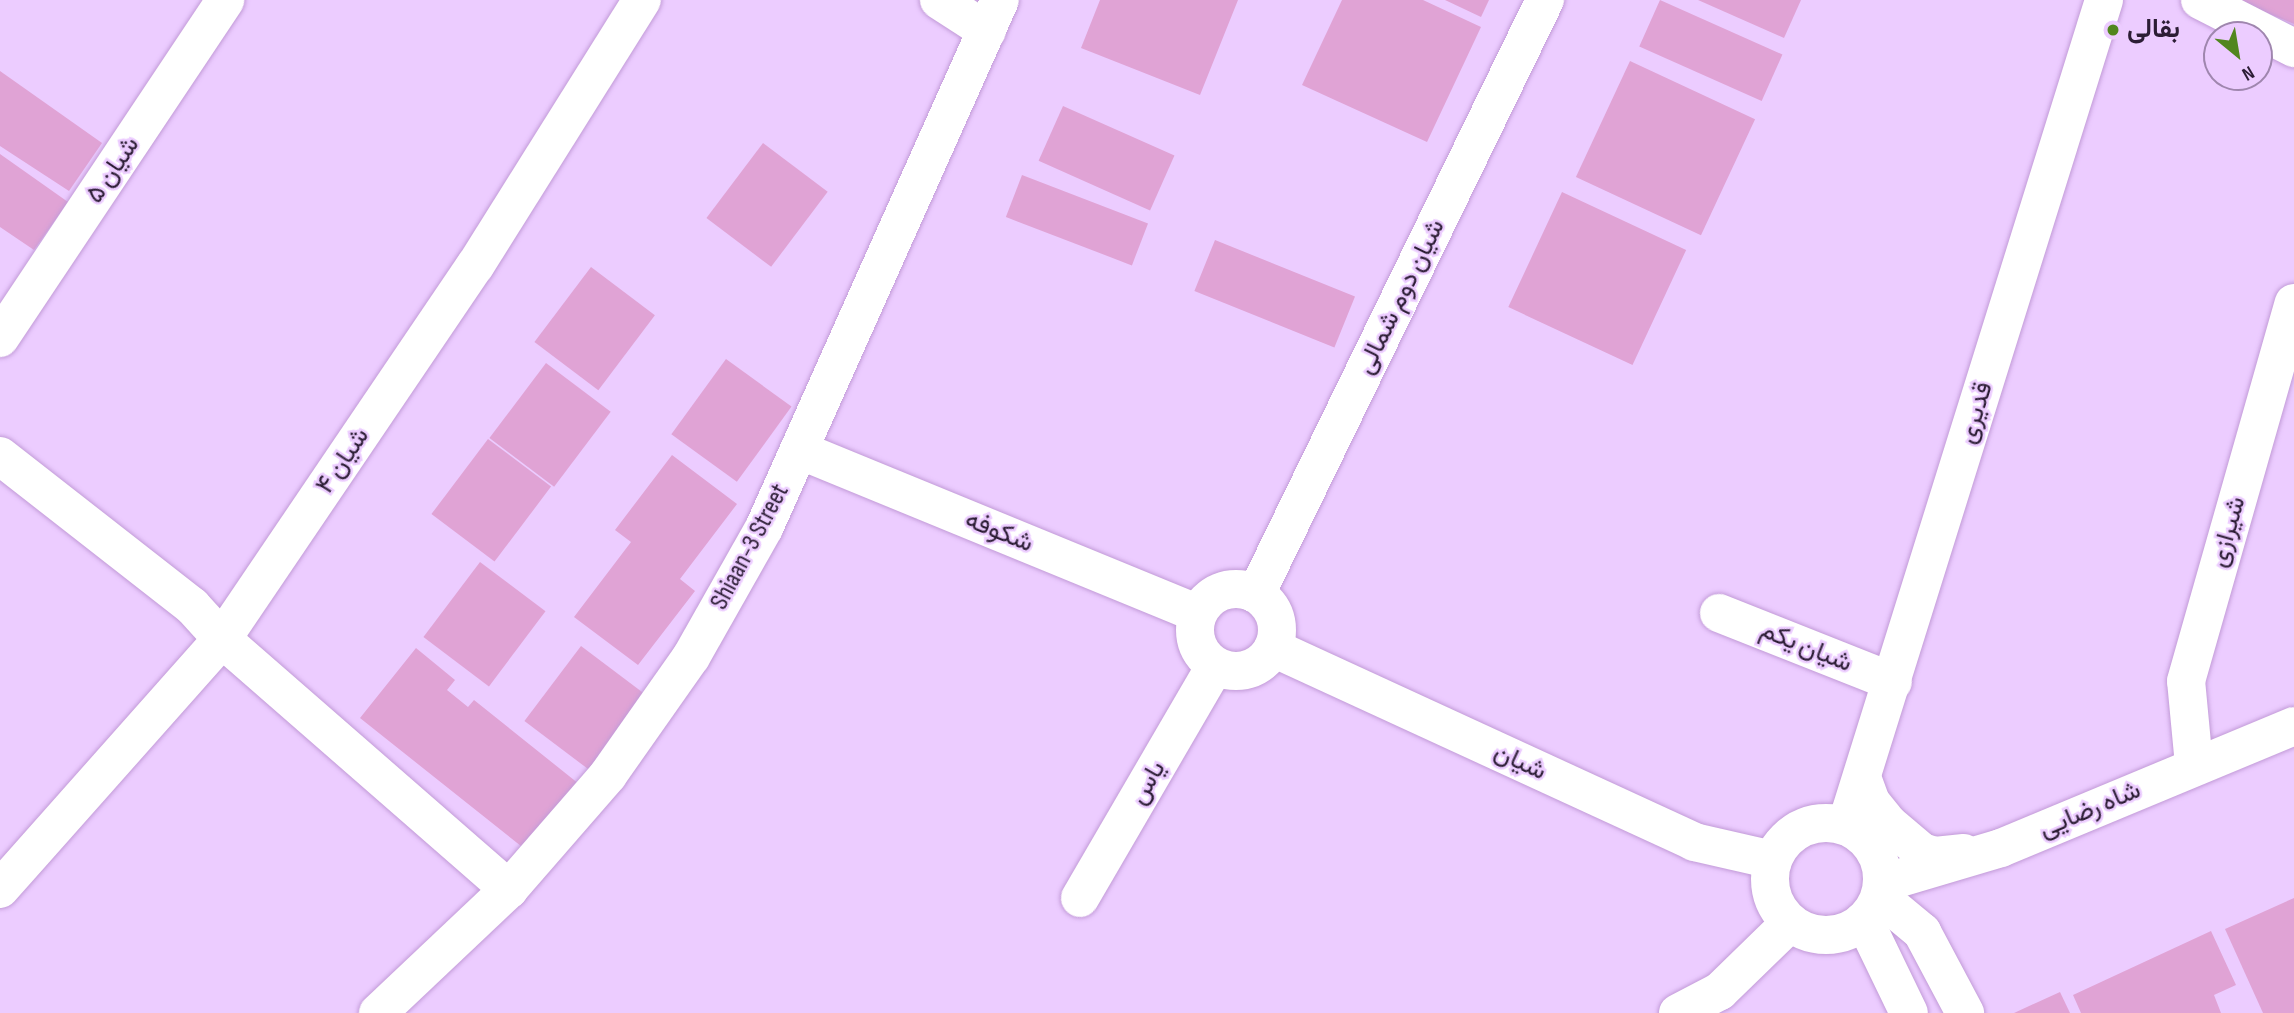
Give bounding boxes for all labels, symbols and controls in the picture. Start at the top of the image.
place label: بقالی [2127,14,2180,46]
north arrow [2203,21,2273,91]
marker: بقالی [2105,22,2121,38]
text: N [2238,60,2258,85]
street label: شیان ۵ [79,131,147,209]
street label: شیان دوم شمالی [1350,214,1452,380]
street label: قدیری [1952,378,2000,448]
street label: شیان ۴ [310,422,376,500]
street label: Shiaan-3 Street [704,479,796,615]
street label: شیرازی [2203,493,2253,571]
street label: شکوفه [960,504,1038,560]
street label: شیان یکم [1755,614,1857,680]
street label: شیان [1489,736,1551,788]
street label: یاس [1123,755,1173,811]
street label: شاه رضایی [2034,775,2146,845]

